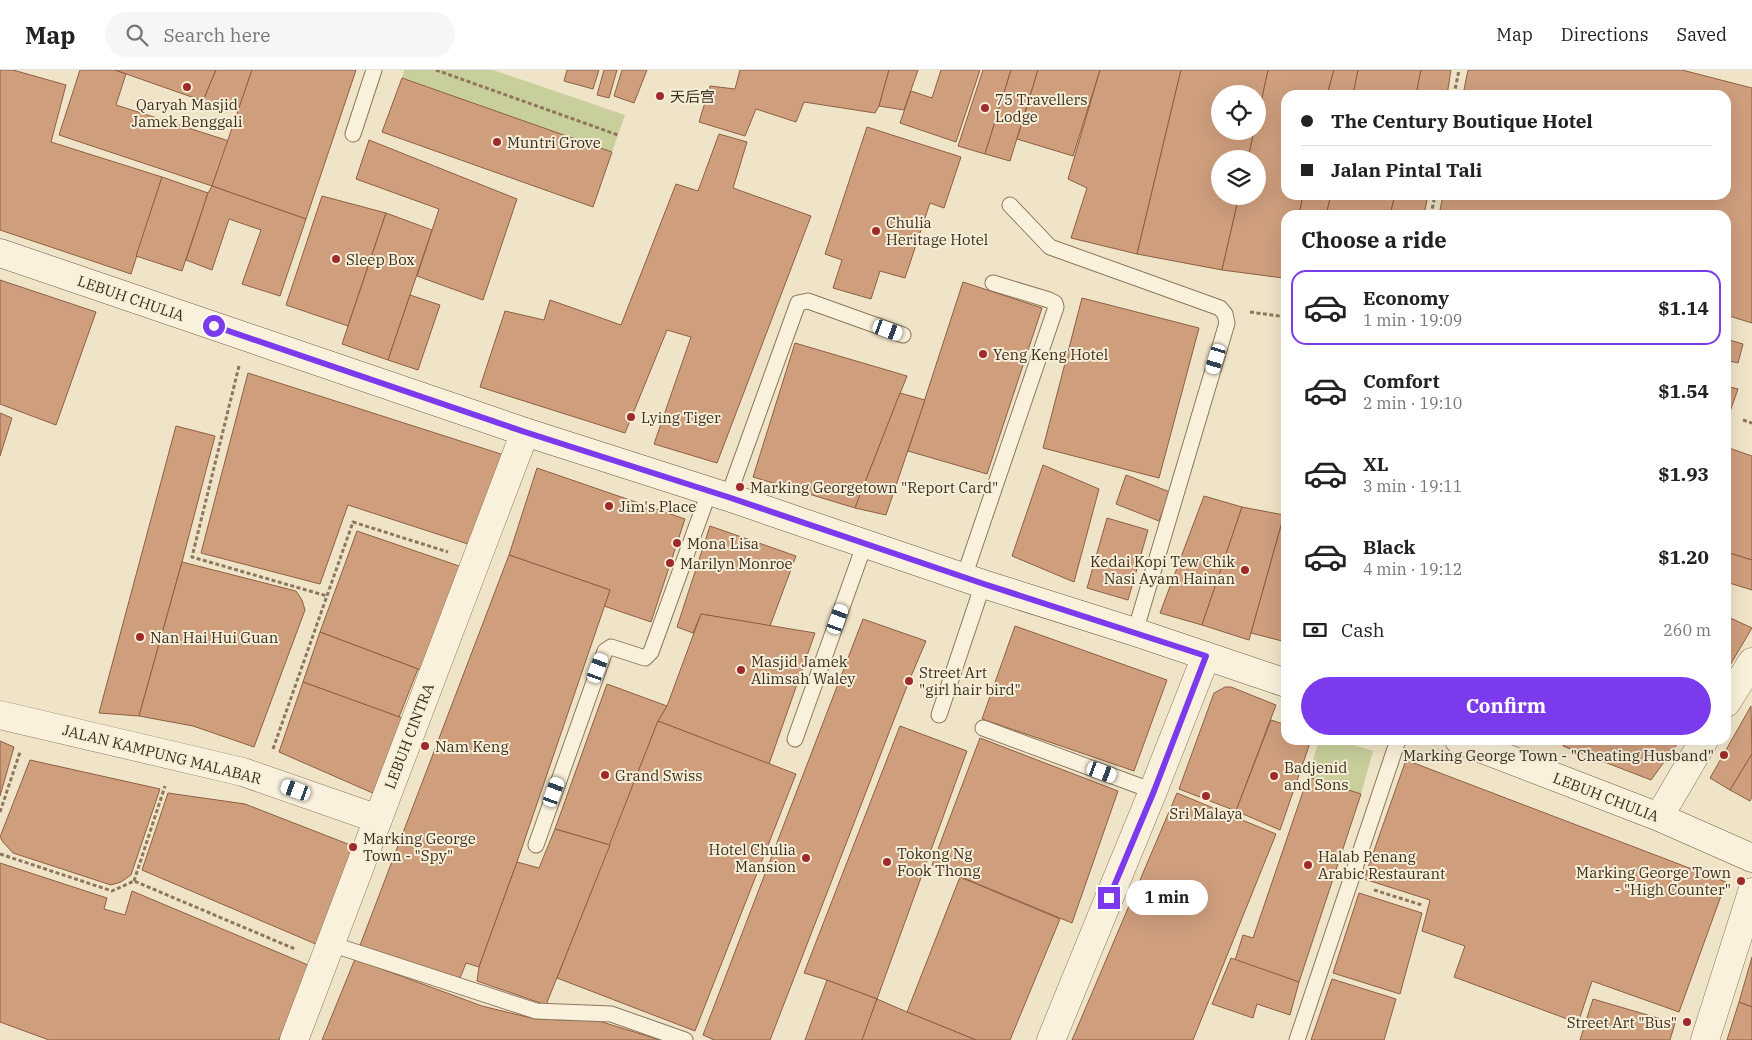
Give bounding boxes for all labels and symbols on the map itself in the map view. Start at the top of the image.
marker: Qaryah Masjid Jamek Benggali [181,81,193,93]
place label: 天后宫 [670,87,715,106]
marker: 天后宫 [654,90,666,102]
place label: 75 Travellers Lodge [995,90,1088,126]
place label: Qaryah Masjid Jamek Benggali [132,95,243,131]
marker: 75 Travellers Lodge [979,102,991,114]
place label: Muntri Grove [507,133,601,152]
marker: Muntri Grove [491,136,503,148]
place label: Chulia Heritage Hotel [886,213,988,249]
marker: Chulia Heritage Hotel [870,225,882,237]
place label: Sleep Box [346,250,415,269]
marker: Sleep Box [330,253,342,265]
street label: LEBUH CHULIA [75,271,188,325]
route start [203,315,225,337]
car [871,318,904,342]
car [1204,342,1227,376]
place label: Yeng Keng Hotel [993,345,1108,364]
marker: Yeng Keng Hotel [977,348,989,360]
place label: Lying Tiger [641,408,721,427]
marker: Lying Tiger [625,411,637,423]
place label: Marking Georgetown "Report Card" [750,478,998,497]
marker: Marking Georgetown "Report Card" [734,481,746,493]
place label: Jim's Place [619,497,696,516]
marker: Jim's Place [603,500,615,512]
place label: Mona Lisa [687,534,759,553]
marker: Mona Lisa [671,537,683,549]
place label: Kedai Kopi Tew Chik Nasi Ayam Hainan [1090,552,1235,588]
place label: Marilyn Monroe [680,554,793,573]
marker: Marilyn Monroe [664,557,676,569]
marker: Kedai Kopi Tew Chik Nasi Ayam Hainan [1239,564,1251,576]
car [825,602,850,636]
place label: Nan Hai Hui Guan [150,628,279,647]
marker: Nan Hai Hui Guan [134,631,146,643]
car [585,651,610,685]
place label: Masjid Jamek Alimsah Waley [751,652,855,688]
place label: Street Art "girl hair bird" [919,663,1021,699]
marker: Masjid Jamek Alimsah Waley [735,664,747,676]
marker: Street Art "girl hair bird" [903,675,915,687]
street label: LEBUH CINTRA [380,680,438,792]
street label: JALAN KAMPUNG MALABAR [61,720,263,788]
place label: Nam Keng [435,737,509,756]
marker: Nam Keng [419,740,431,752]
place label: Marking George Town - "Cheating Husband" [1403,746,1714,765]
marker: Marking George Town - "Cheating Husband" [1718,749,1730,761]
place label: Badjenid and Sons [1284,758,1349,794]
car [1085,760,1118,784]
place label: Grand Swiss [615,766,703,785]
street label: LEBUH CHULIA [1550,768,1662,826]
marker: Grand Swiss [599,769,611,781]
marker: Badjenid and Sons [1268,770,1280,782]
car [541,775,566,809]
car [279,778,312,802]
marker: Sri Malaya [1200,790,1212,802]
place label: Sri Malaya [1169,804,1243,823]
place label: Marking George Town - "Spy" [363,829,476,865]
place label: Hotel Chulia Mansion [709,840,796,876]
marker: Marking George Town - "Spy" [347,841,359,853]
place label: Tokong Ng Fook Thong [897,844,980,880]
place label: Halab Penang Arabic Restaurant [1318,847,1445,883]
marker: Hotel Chulia Mansion [800,852,812,864]
marker: Tokong Ng Fook Thong [881,856,893,868]
marker: Halab Penang Arabic Restaurant [1302,859,1314,871]
place label: Marking George Town - "High Counter" [1576,863,1731,899]
marker: Marking George Town - "High Counter" [1735,875,1747,887]
callout: 1 min [1126,880,1209,916]
route end [1098,887,1120,909]
place label: Street Art "Bus" [1567,1013,1677,1032]
marker: Street Art "Bus" [1681,1016,1693,1028]

